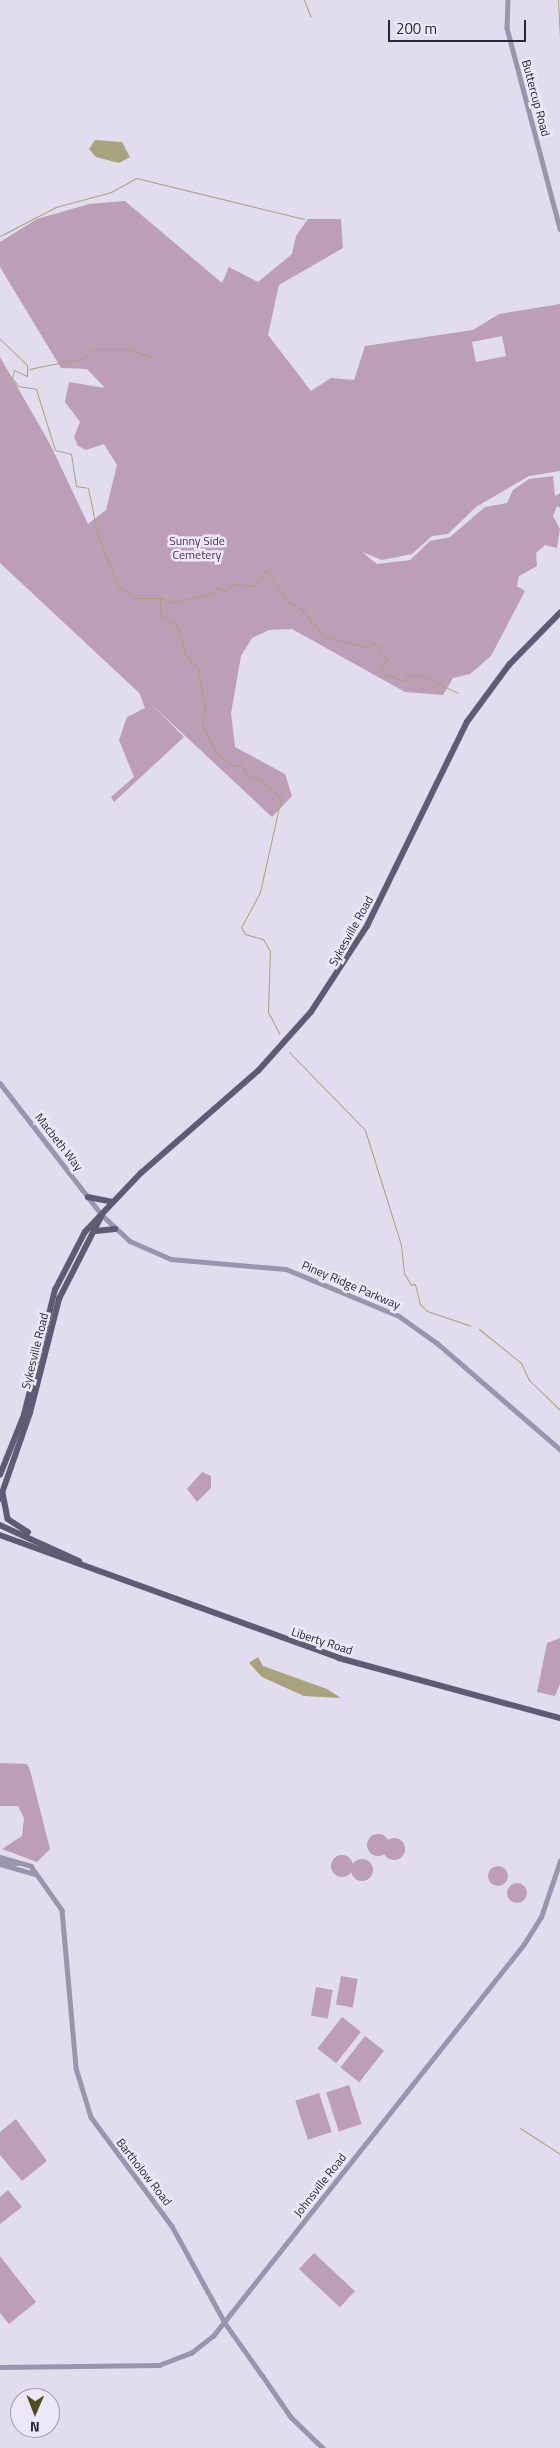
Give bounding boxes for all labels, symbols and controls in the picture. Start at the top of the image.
scale bar [390,10,528,42]
text: 200 m [396,17,437,40]
street label: Buttercup Road [519,58,553,138]
park label: Sunny Side Cemetery [169,534,225,562]
street label: Sykesville Road [326,893,376,969]
street label: Macbeth Way [32,1110,86,1174]
street label: Piney Ridge Parkway [300,1258,402,1312]
street label: Sykesville Road [19,1311,51,1391]
street label: Liberty Road [290,1624,354,1658]
street label: Bartholow Road [113,2136,175,2208]
street label: Johnsville Road [291,2150,349,2220]
north arrow [10,2388,60,2438]
text: N [30,2417,40,2438]

